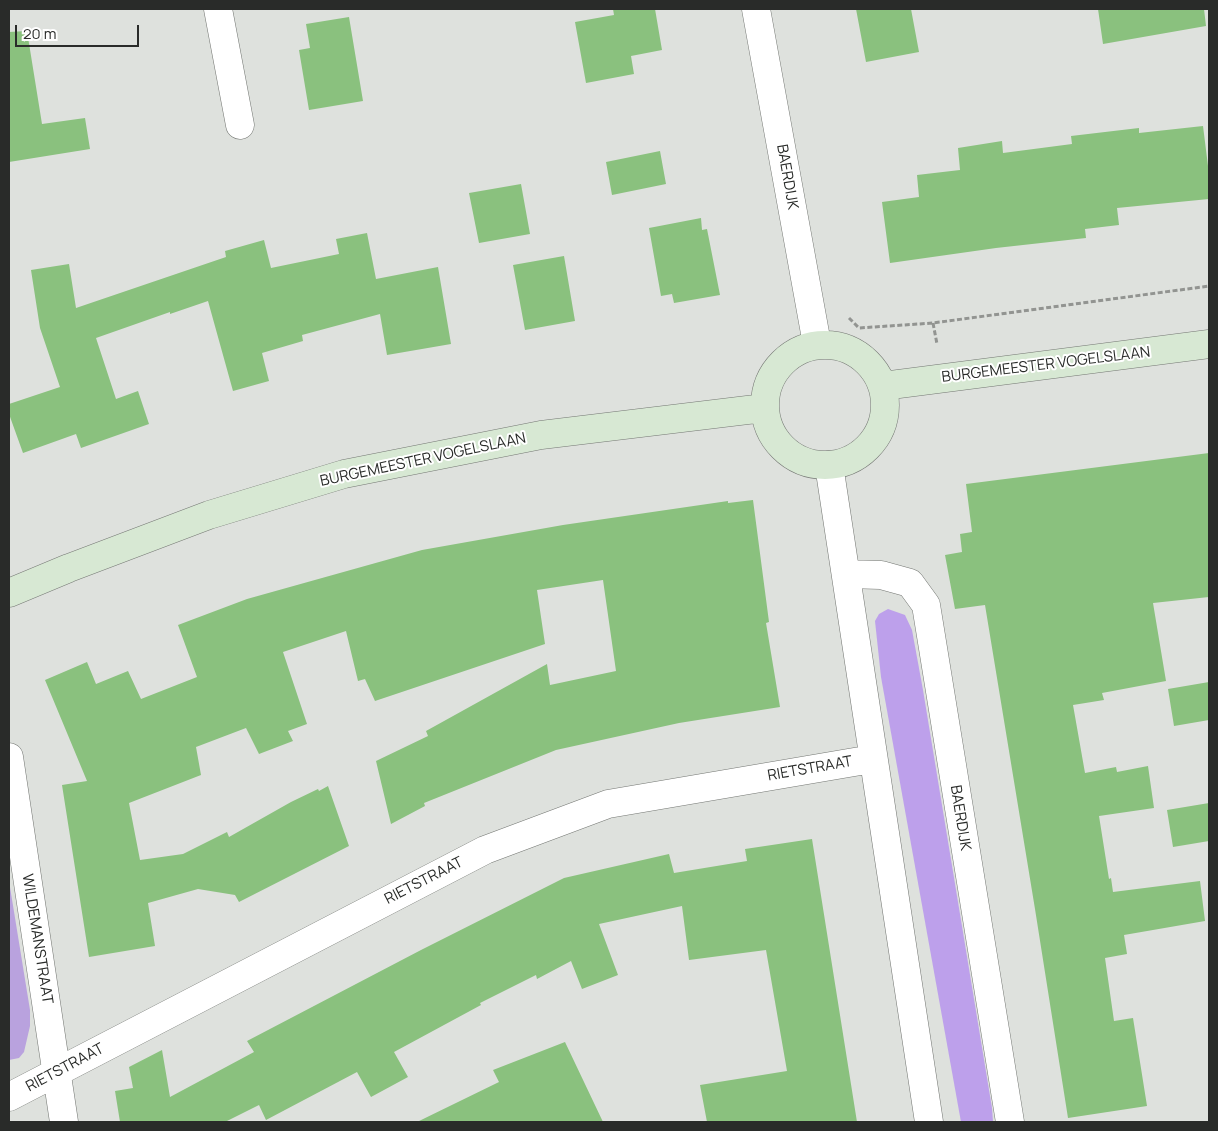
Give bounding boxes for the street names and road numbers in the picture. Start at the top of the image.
street label: BAERDIJK [772,143,802,211]
street label: BURGEMEESTER VOGELSLAAN [941,343,1151,387]
street label: BURGEMEESTER VOGELSLAAN [318,429,528,491]
street label: RIETSTRAAT [766,753,854,785]
street label: BAERDIJK [946,784,974,852]
street label: RIETSTRAAT [382,854,466,908]
street label: WILDEMANSTRAAT [18,873,56,1005]
street label: RIETSTRAAT [23,1040,107,1096]

